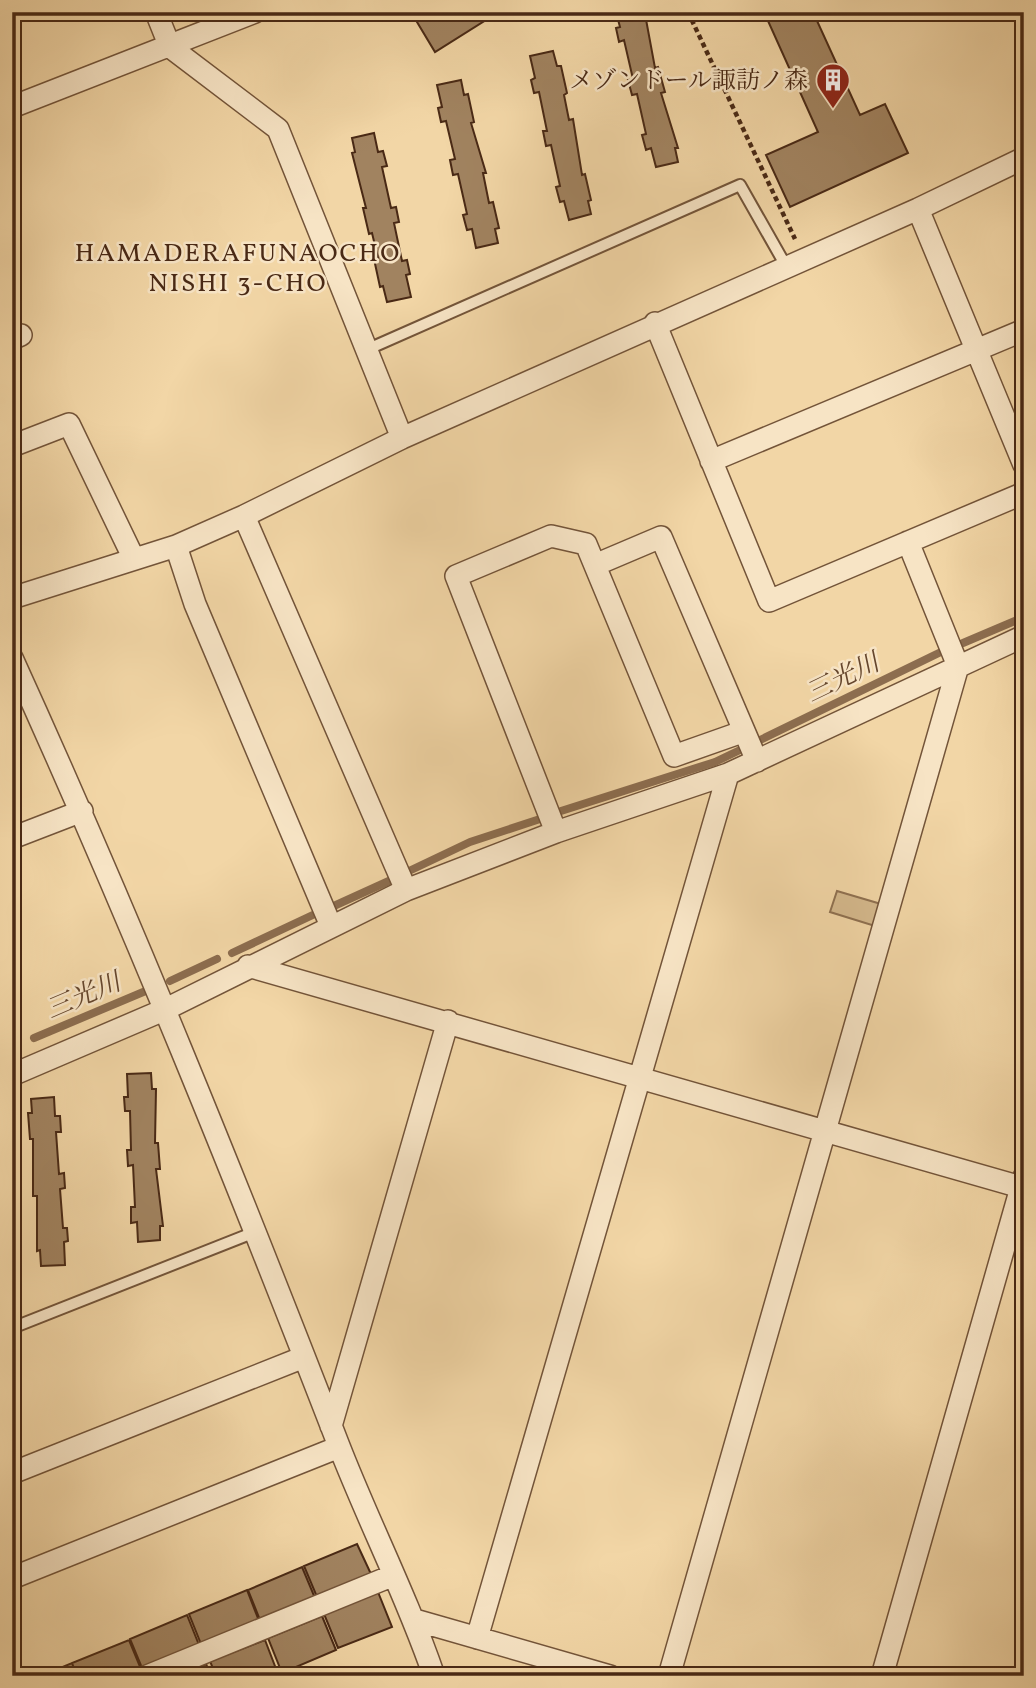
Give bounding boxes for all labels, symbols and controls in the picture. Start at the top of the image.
building icon: メゾンドール諏訪ノ森 [814,61,852,110]
place label: メゾンドール諏訪ノ森 [569,65,808,99]
district label: HAMADERAFUNAOCHO NISHI 3-CHO [75,236,401,302]
water label: 三光川 [800,644,889,712]
water label: 三光川 [41,964,129,1029]

